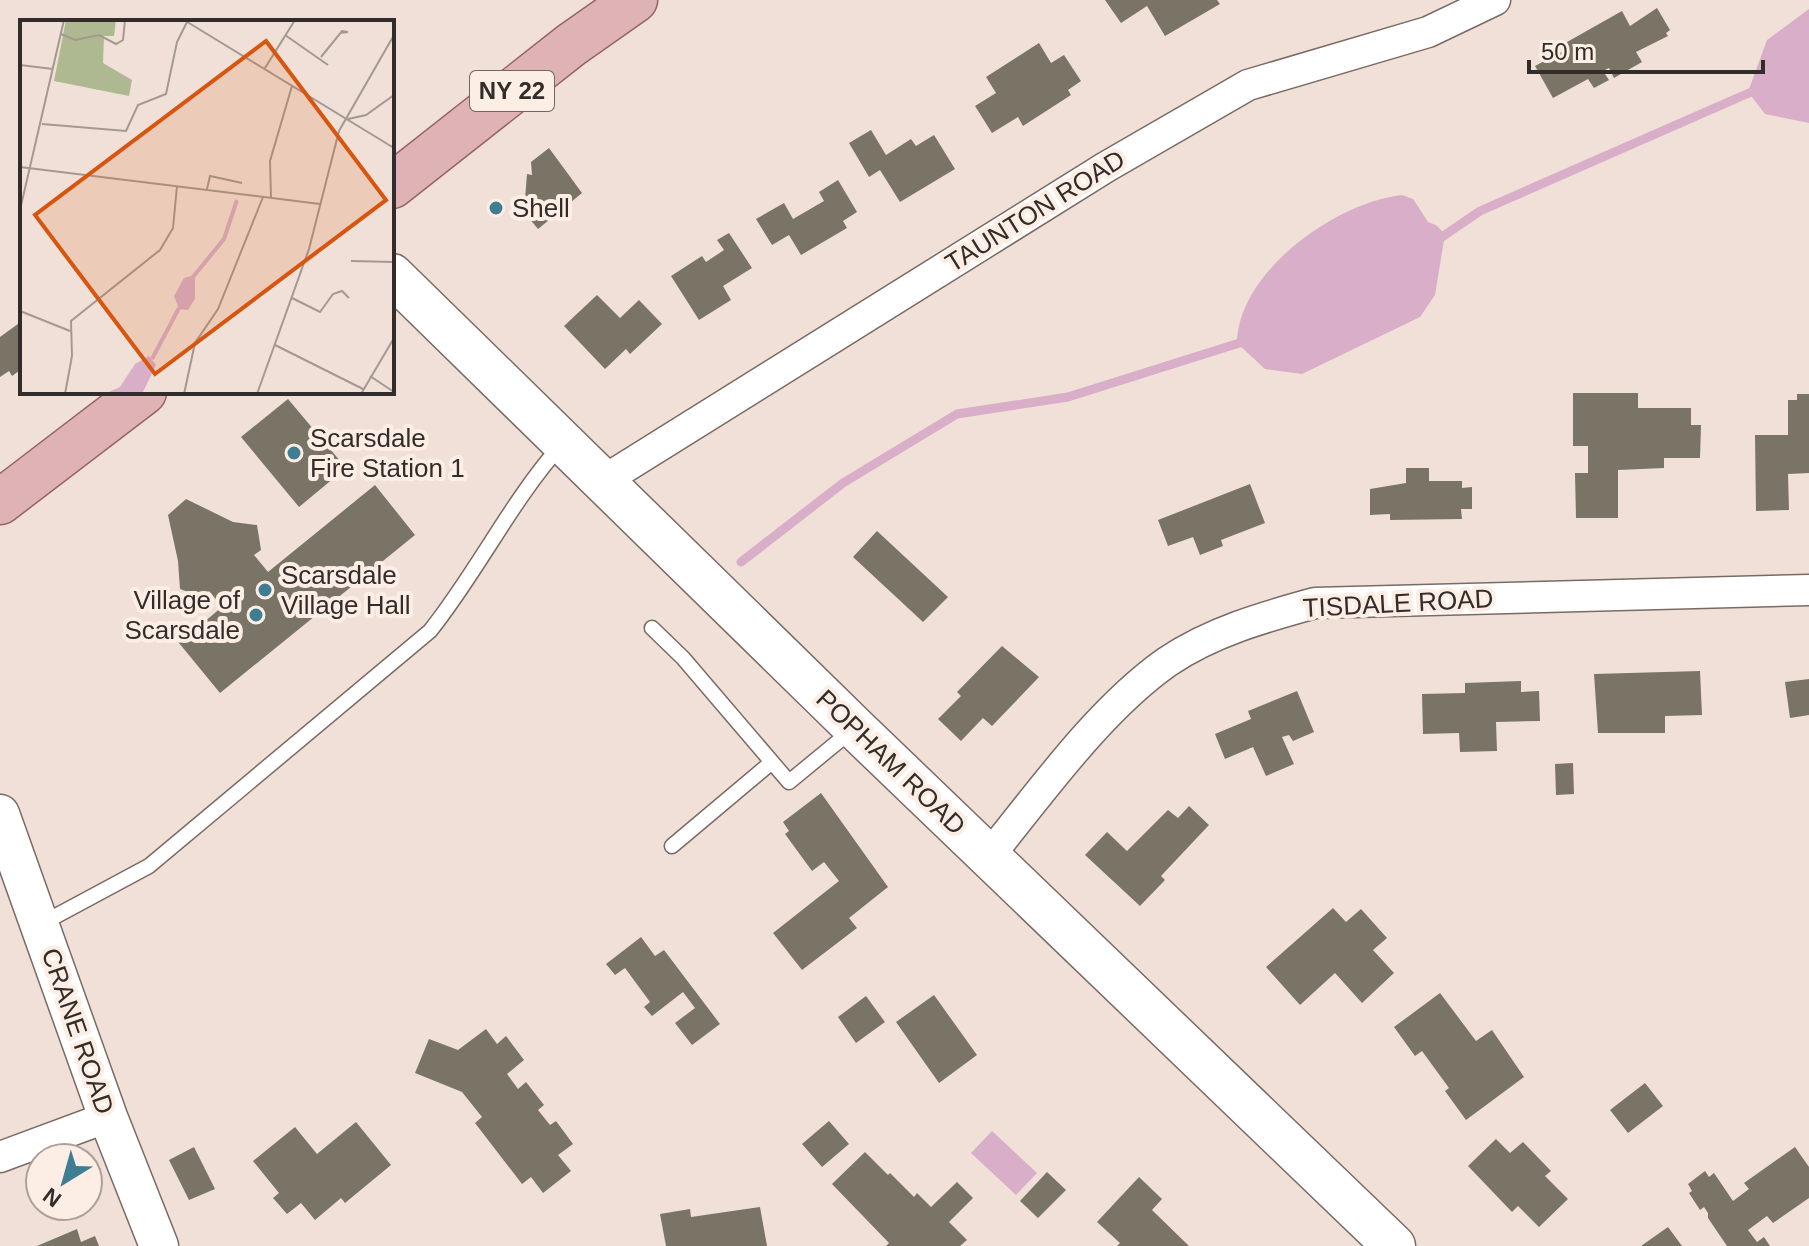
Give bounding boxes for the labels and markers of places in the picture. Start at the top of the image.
place label: Shell [512,193,570,223]
marker: Shell [487,199,505,217]
place label: Scarsdale Fire Station 1 [310,423,465,483]
marker: Scarsdale Fire Station 1 [285,444,303,462]
place label: Scarsdale Village Hall [281,560,411,620]
marker: Scarsdale Village Hall [256,581,274,599]
place label: Village of Scarsdale [124,585,241,645]
marker: Village of Scarsdale [247,606,265,624]

